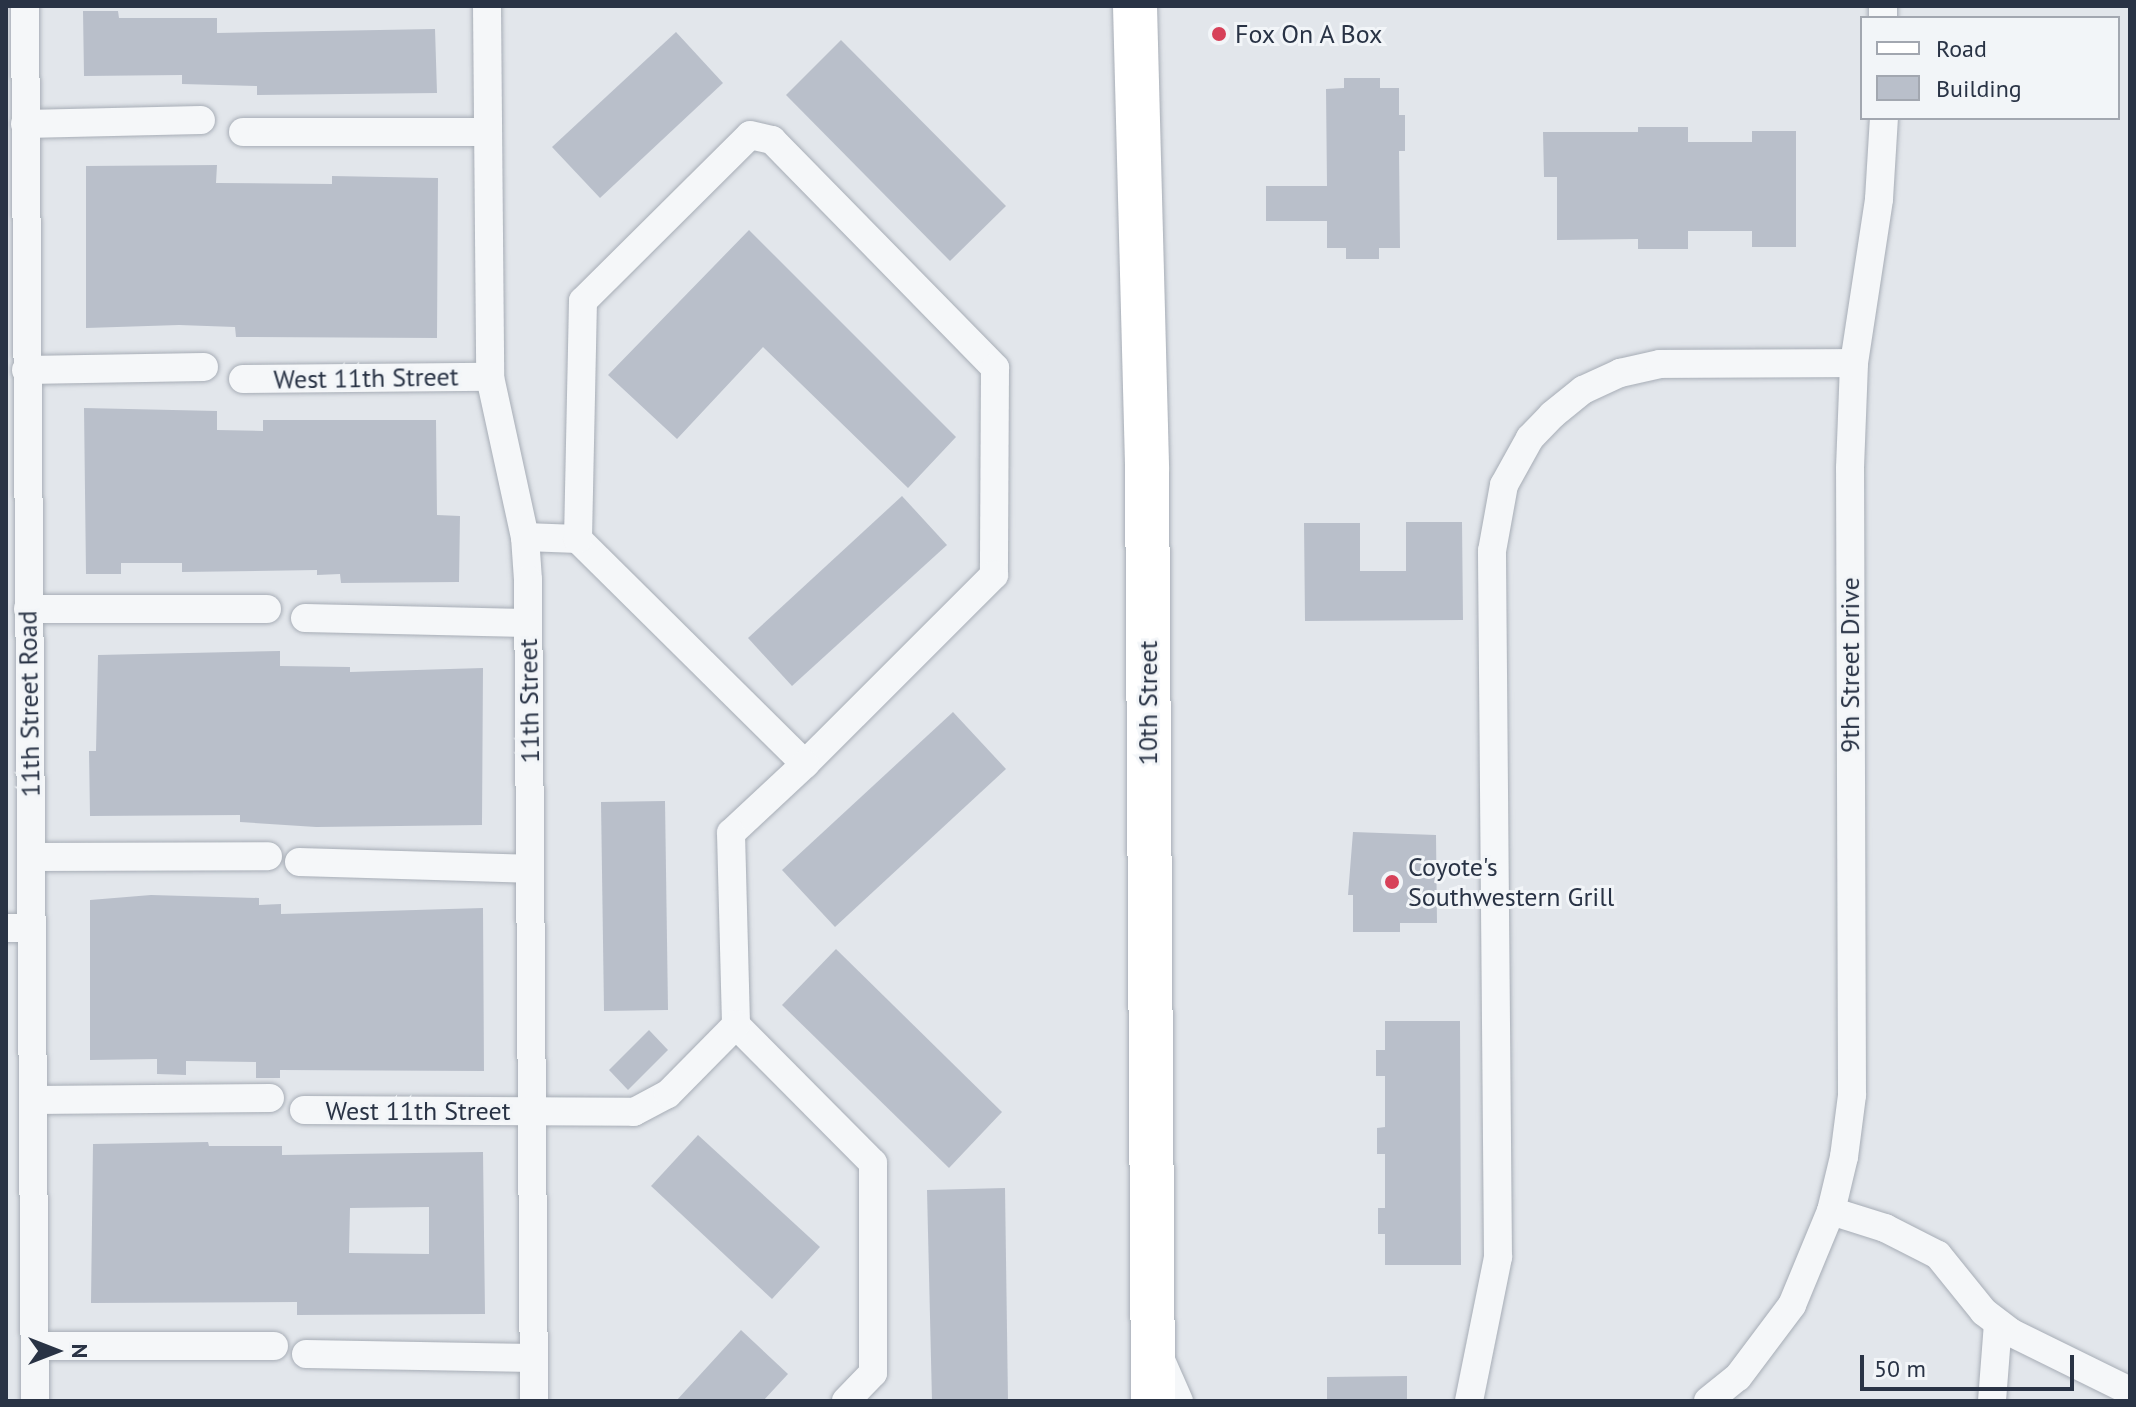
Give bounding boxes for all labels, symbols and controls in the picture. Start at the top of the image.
legend [1860,16,2120,120]
place label: Fox On A Box [1235,18,1385,50]
marker: Fox On A Box [1210,25,1228,43]
text: Road [1936,33,1987,64]
text: Building [1936,73,2022,104]
street label: West 11th Street [273,361,459,395]
street label: 9th Street Drive [1834,577,1866,753]
street label: 11th Street Road [12,610,46,798]
street label: 11th Street [512,638,546,764]
street label: 10th Street [1132,641,1164,765]
place label: Coyote's Southwestern Grill [1408,851,1614,912]
marker: Coyote's Southwestern Grill [1383,873,1401,891]
street label: West 11th Street [325,1095,511,1127]
north arrow [16,1311,96,1391]
scale bar [1864,1339,2078,1389]
text: N [66,1344,94,1358]
text: 50 m [1874,1353,1926,1384]

